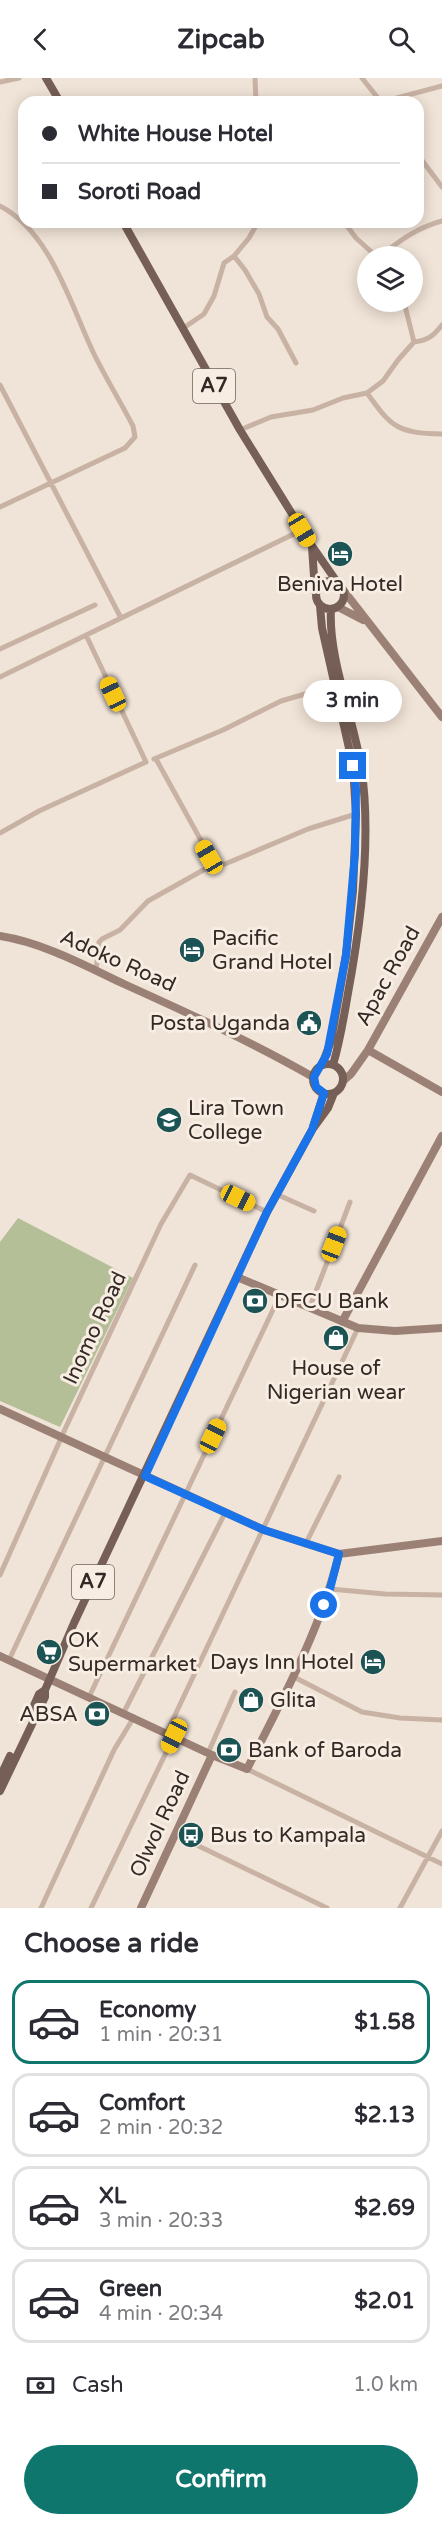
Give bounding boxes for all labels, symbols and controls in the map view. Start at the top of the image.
icon: back [24,23,57,56]
text: Zipcab [177,23,265,56]
icon: search [385,23,418,56]
text: White House Hotel [78,121,273,147]
text: Soroti Road [78,179,201,205]
map controls [357,246,423,312]
button: layers [357,246,423,312]
road number: A7 [193,369,235,403]
car [285,510,319,550]
hotel icon: Beniva Hotel [325,539,355,569]
place label: Beniva Hotel [277,572,403,597]
car [97,674,129,714]
callout: 3 min [304,679,403,721]
text: 3 min [326,689,379,713]
route end [339,752,366,779]
car [192,837,226,877]
street label: Apac Road [350,922,426,1030]
street label: Adoko Road [56,924,180,998]
place label: Pacific Grand Hotel [212,926,332,975]
hotel icon: Pacific Grand Hotel [177,935,207,965]
public building icon: Posta Uganda [294,1008,324,1038]
place label: Posta Uganda [150,1011,290,1036]
place label: Lira Town College [188,1096,284,1145]
school or university icon: Lira Town College [154,1105,184,1135]
car [218,1182,258,1214]
car [319,1224,349,1264]
street label: Inomo Road [58,1268,132,1388]
bank icon: DFCU Bank [240,1286,270,1316]
place label: DFCU Bank [274,1289,389,1314]
shop icon: House of Nigerian wear [321,1323,351,1353]
place label: House of Nigerian wear [267,1356,405,1405]
car [197,1416,229,1456]
road number: A7 [72,1565,114,1599]
route start [310,1591,337,1618]
place label: OK Supermarket [68,1628,197,1677]
supermarket icon: OK Supermarket [34,1637,64,1667]
hotel icon: Days Inn Hotel [358,1647,388,1677]
place label: Days Inn Hotel [210,1650,354,1675]
shop icon: Glita [236,1685,266,1715]
place label: Glita [270,1688,316,1713]
bank icon: ABSA [82,1699,112,1729]
place label: ABSA [19,1702,78,1727]
car [158,1716,190,1756]
bank icon: Bank of Baroda [214,1735,244,1765]
place label: Bank of Baroda [248,1738,402,1763]
street label: Olwol Road [124,1767,196,1881]
bus stop icon: Bus to Kampala [176,1820,206,1850]
place label: Bus to Kampala [210,1823,366,1848]
text: Choose a ride [24,1927,199,1960]
icon: car [27,1995,81,2049]
text: Economy [99,1997,196,2023]
text: $1.58 [354,2009,415,2035]
text: 1 min · 20:31 [99,2023,223,2047]
icon: car [27,2088,81,2142]
text: Comfort [99,2090,185,2116]
text: $2.13 [354,2102,415,2128]
text: 2 min · 20:32 [99,2116,223,2140]
icon: car [27,2181,81,2235]
text: XL [99,2183,126,2209]
text: $2.69 [354,2195,415,2221]
text: 3 min · 20:33 [99,2209,223,2233]
icon: car [27,2274,81,2328]
text: Green [99,2276,162,2302]
text: $2.01 [354,2288,415,2314]
text: 4 min · 20:34 [99,2302,223,2326]
icon: cash [24,2369,57,2402]
text: Cash [72,2372,124,2398]
text: 1.0 km [353,2373,418,2397]
button: Confirm [24,2445,418,2514]

